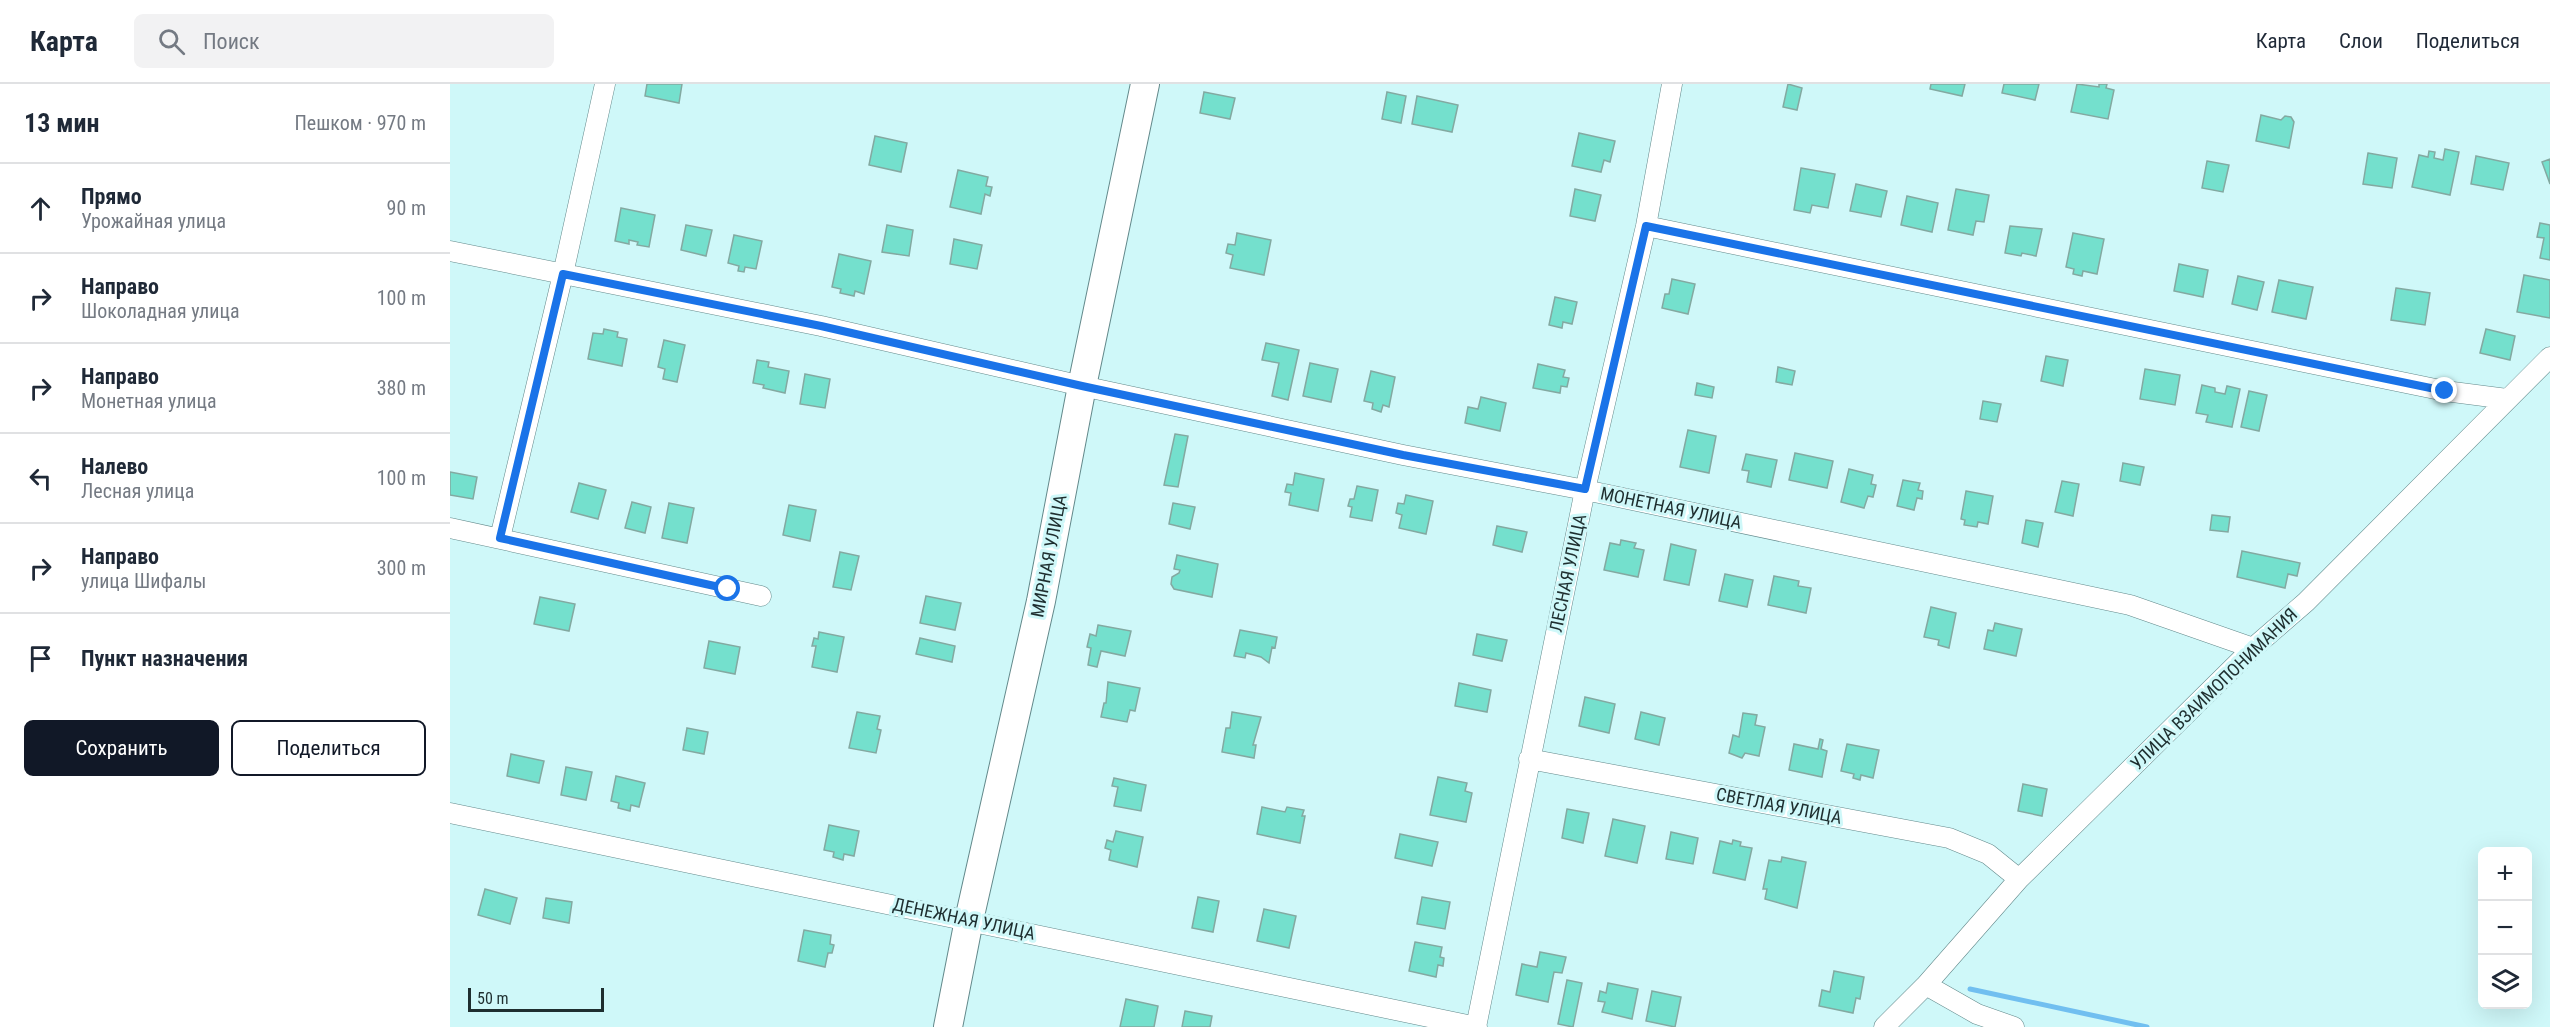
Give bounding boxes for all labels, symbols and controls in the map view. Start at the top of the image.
search box [134,14,554,68]
text: Карта [30,25,98,58]
icon: search [155,25,188,58]
text: Поиск [203,29,260,54]
text: Карта [2256,29,2306,53]
text: Слои [2339,29,2383,53]
text: Поделиться [2416,29,2520,53]
text: 13 мин [24,108,100,138]
text: Пешком · 970 m [294,111,426,135]
text: Прямо [81,184,142,209]
icon: ahead [24,192,57,225]
text: 90 m [387,196,426,220]
text: Урожайная улица [81,209,226,233]
text: Направо [81,274,159,299]
icon: right [24,282,57,315]
text: 100 m [377,286,426,310]
text: Шоколадная улица [81,299,240,323]
text: Направо [81,364,159,389]
icon: right [24,372,57,405]
text: 380 m [377,376,426,400]
route end [2431,377,2457,403]
text: Монетная улица [81,389,216,413]
text: Налево [81,454,148,479]
icon: left [24,462,57,495]
text: 100 m [377,466,426,490]
text: Лесная улица [81,479,194,503]
street label: МОНЕТНАЯ УЛИЦА [1599,482,1744,533]
street label: МИРНАЯ УЛИЦА [1026,492,1071,619]
street label: ЛЕСНАЯ УЛИЦА [1545,511,1590,634]
text: Направо [81,544,159,569]
icon: right [24,552,57,585]
text: 300 m [377,556,426,580]
text: улица Шифалы [81,569,206,593]
route start [714,575,740,601]
street label: УЛИЦА ВЗАИМОПОНИМАНИЯ [2126,603,2301,774]
icon: arrive [24,642,57,675]
text: Пункт назначения [81,646,248,671]
button: Сохранить [24,720,219,776]
button: Поделиться [231,720,426,776]
street label: СВЕТЛАЯ УЛИЦА [1714,783,1844,828]
map controls [2478,847,2532,1009]
button: + [2478,847,2532,901]
street label: ДЕНЕЖНАЯ УЛИЦА [891,893,1038,944]
button: − [2478,901,2532,955]
button: layers [2478,955,2532,1009]
scale bar [468,985,604,1012]
text: 50 m [477,989,509,1008]

